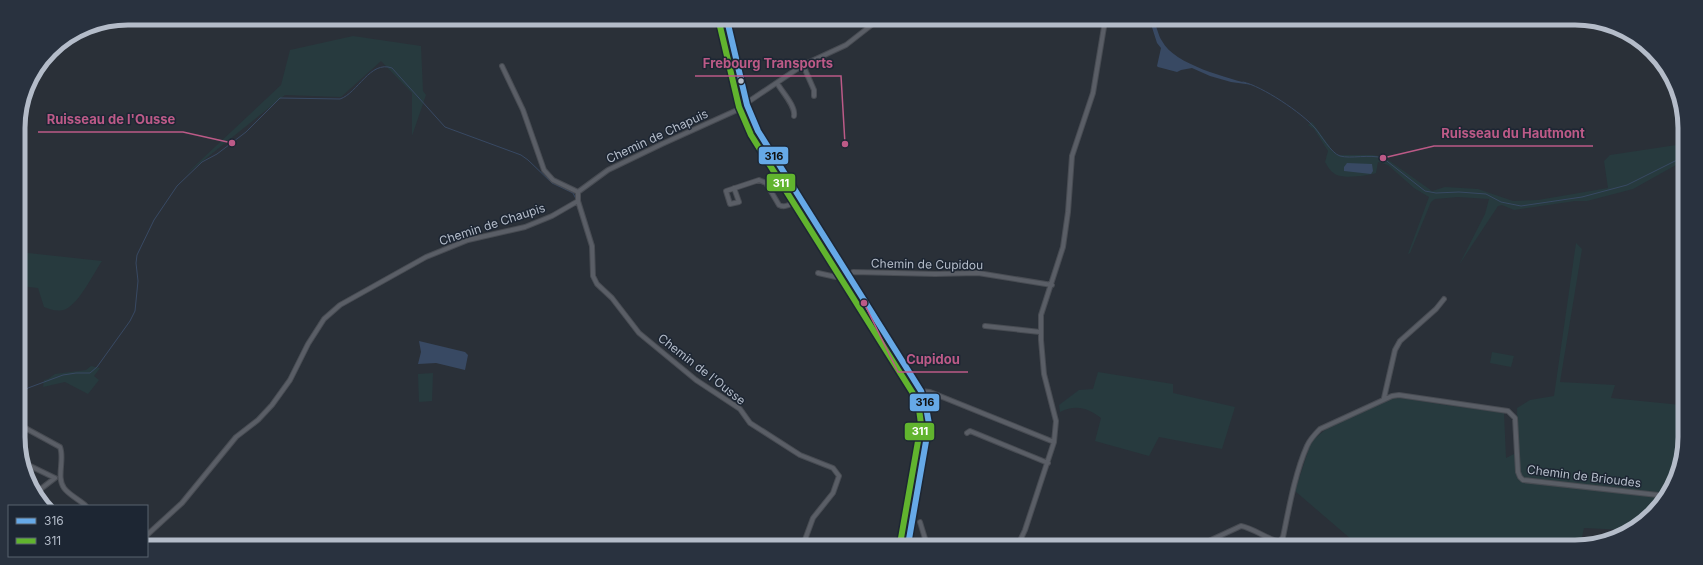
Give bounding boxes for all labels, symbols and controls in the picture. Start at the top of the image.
callout: Frebourg Transports [695,51,841,76]
text: Frebourg Transports [703,55,833,71]
unlabelled marker [736,76,746,86]
street label: Chemin de Chapuis [604,106,710,166]
callout: Ruisseau de l'Ousse [38,107,183,132]
text: Ruisseau de l'Ousse [47,111,176,127]
callout: Ruisseau du Hautmont [1434,121,1593,146]
text: Ruisseau du Hautmont [1441,125,1585,141]
line badge: 316 [758,146,789,165]
text: 316 [765,149,784,163]
line badge: 311 [766,173,796,192]
text: 311 [773,176,790,190]
street label: Chemin de Chaupis [437,200,547,248]
street label: Chemin de Cupidou [871,256,983,272]
street label: Chemin de l'Ousse [655,330,749,408]
callout: Cupidou [898,347,968,372]
text: Cupidou [906,351,960,367]
line badge: 316 [909,393,940,412]
text: 316 [916,395,935,409]
line badge: 311 [904,422,935,441]
text: 311 [912,424,929,438]
street label: Chemin de Brioudes [1526,462,1642,490]
legend [8,505,148,557]
text: 316 [44,513,64,528]
text: 311 [44,533,61,548]

